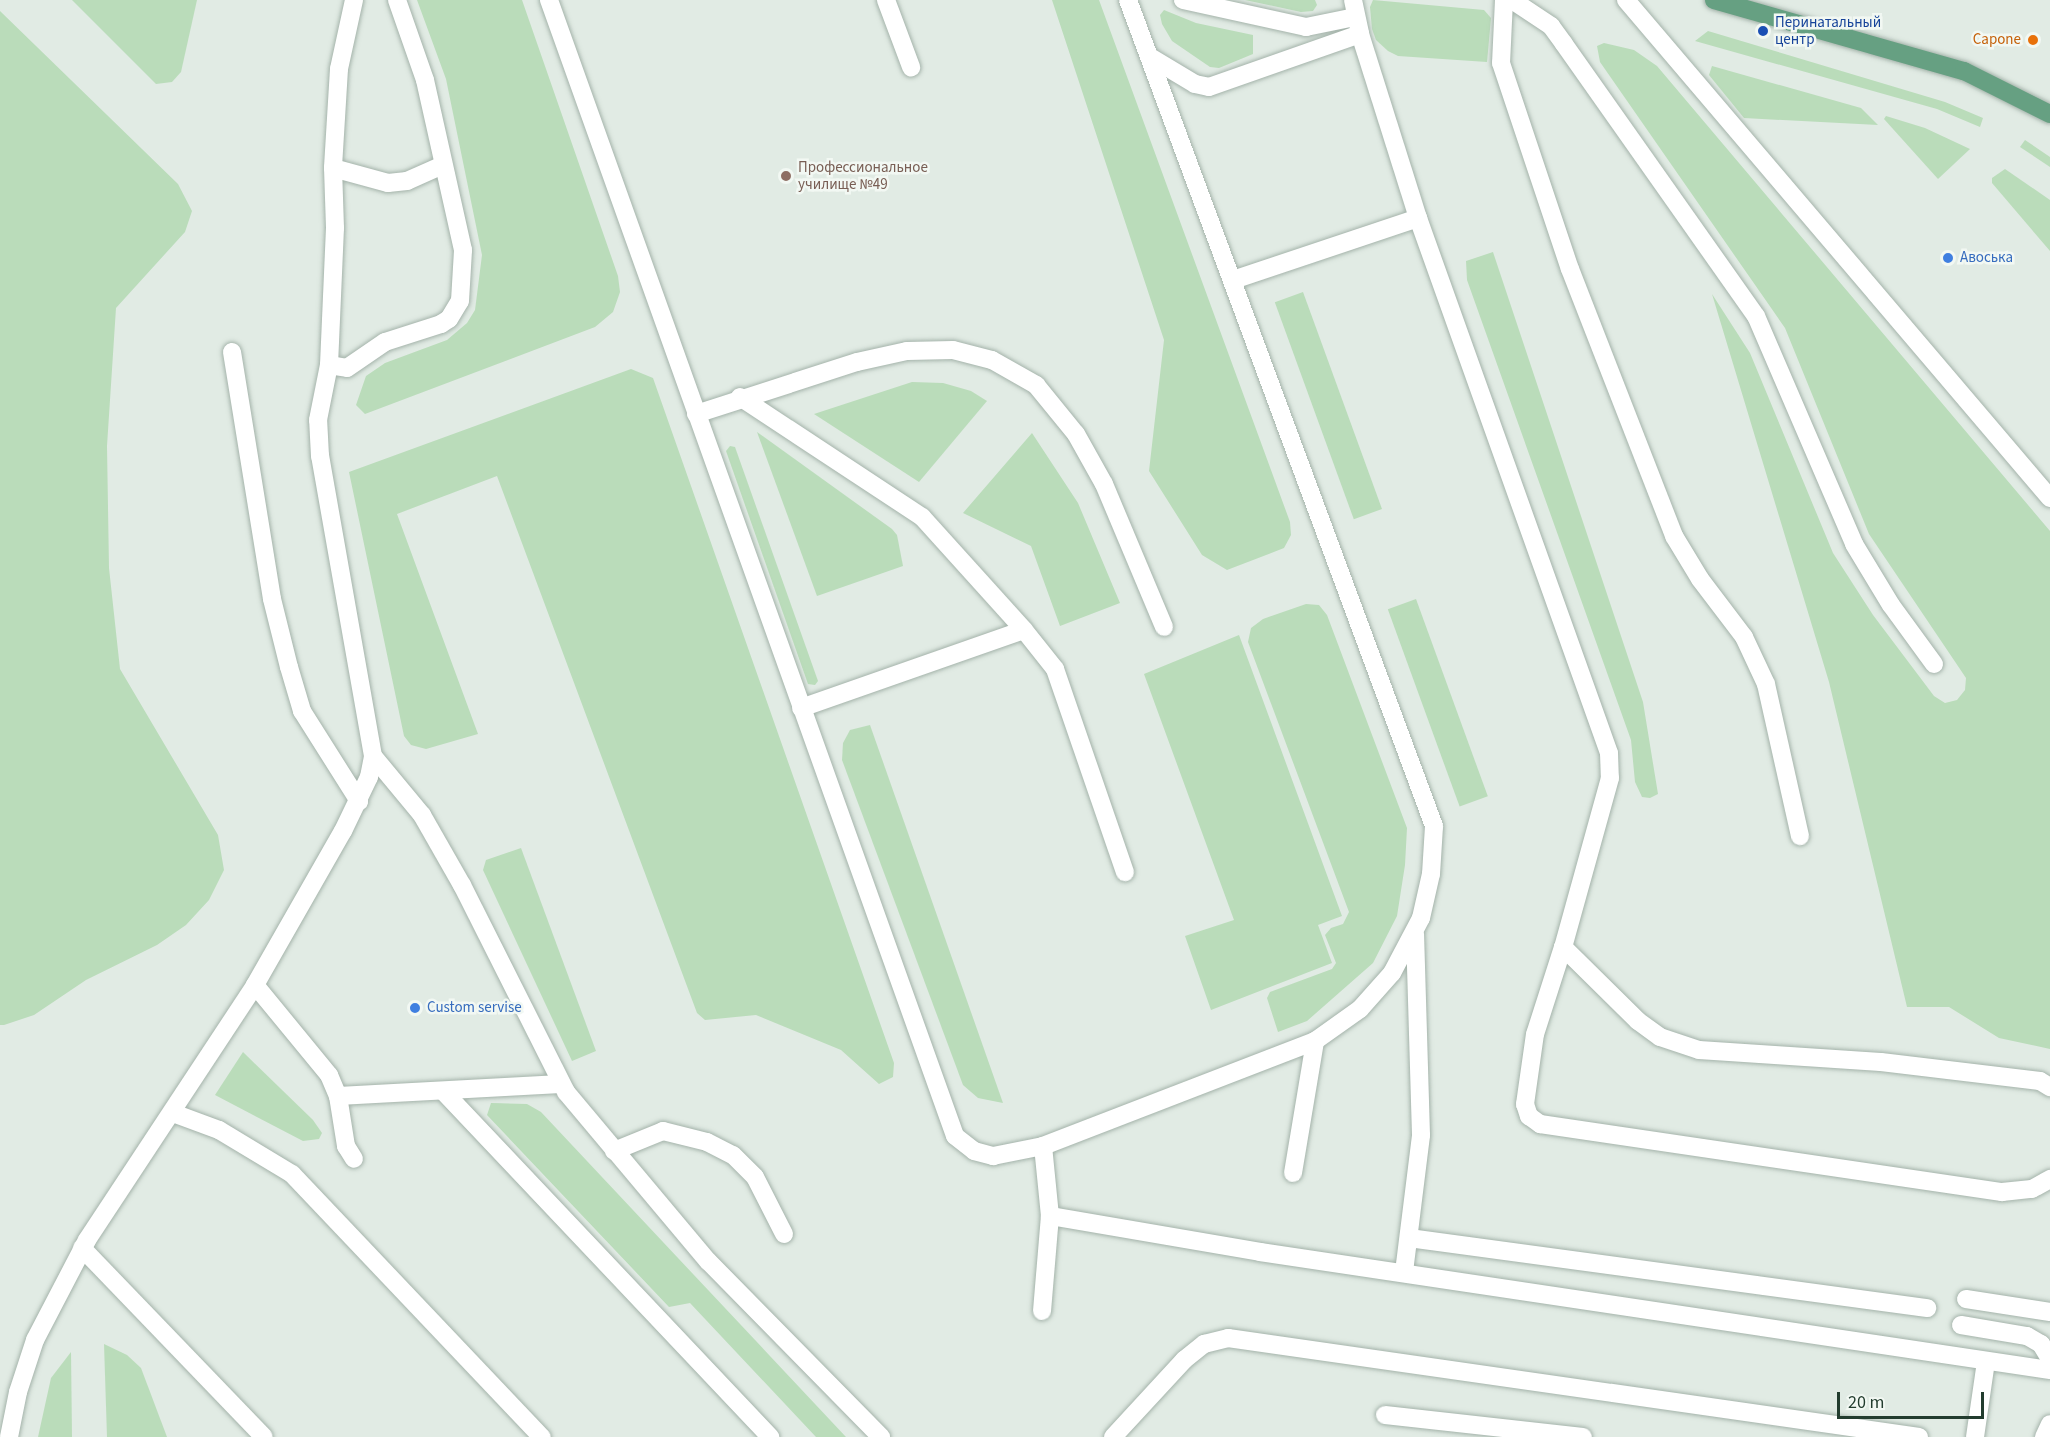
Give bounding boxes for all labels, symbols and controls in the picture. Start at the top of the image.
place label: Перинатальный центр [1775,13,1881,48]
marker: Перинатальный центр [1756,24,1770,38]
place label: Capone [1973,31,2021,49]
marker: Capone [2026,33,2040,47]
place label: Профессиональное училище №49 [798,158,928,193]
marker: Профессиональное училище №49 [779,169,793,183]
place label: Авоська [1960,249,2013,267]
marker: Авоська [1941,251,1955,265]
place label: Custom servise [427,999,522,1017]
marker: Custom servise [408,1001,422,1015]
scale bar [1840,1380,1987,1418]
text: 20 m [1848,1390,1884,1415]

